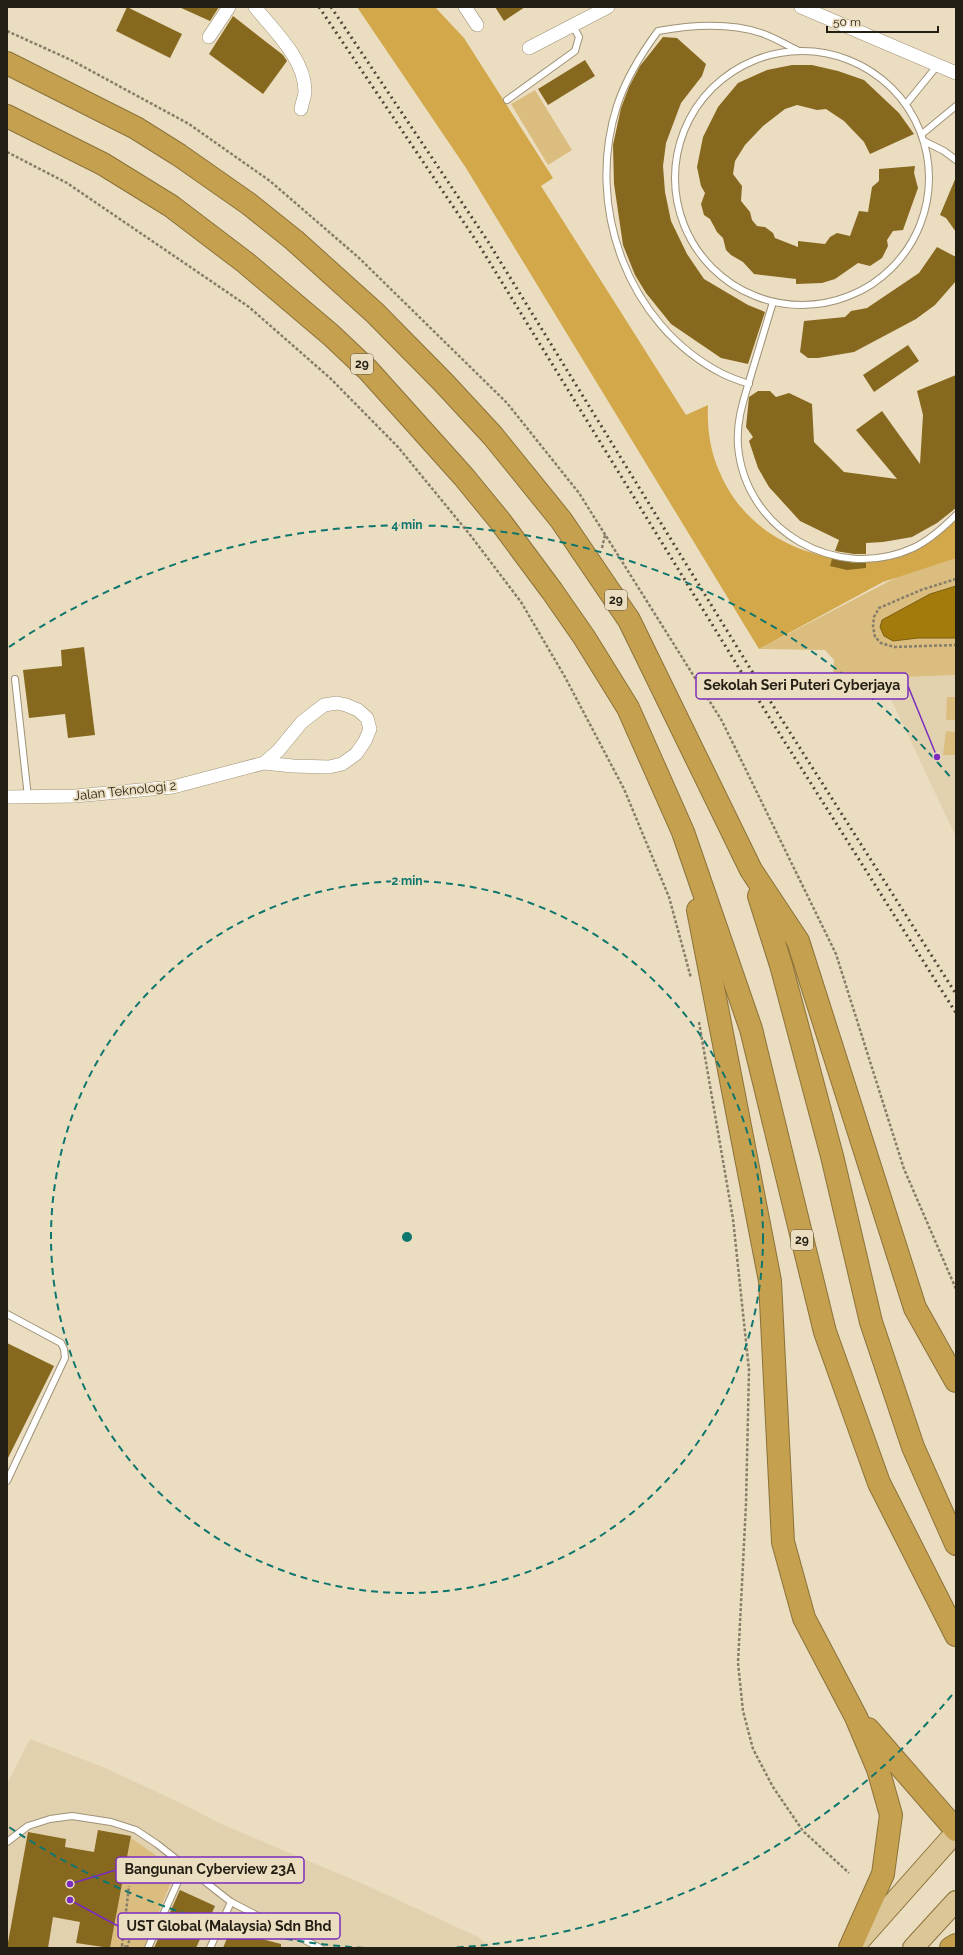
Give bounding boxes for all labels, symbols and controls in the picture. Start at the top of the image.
scale bar [827,8,938,34]
text: 50 m [833,15,861,29]
road number: 29 [351,354,373,374]
text: 4 min [391,518,423,532]
road number: 29 [605,590,627,610]
callout: Sekolah Seri Puteri Cyberjaya [696,673,908,699]
text: Sekolah Seri Puteri Cyberjaya [704,677,900,693]
street label: Jalan Teknologi 2 [73,778,177,803]
text: 2 min [391,874,423,888]
centre of rings [400,1230,414,1244]
road number: 29 [791,1230,813,1250]
callout: Bangunan Cyberview 23A [116,1857,304,1883]
text: Bangunan Cyberview 23A [124,1861,296,1877]
callout: UST Global (Malaysia) Sdn Bhd [118,1913,340,1939]
text: UST Global (Malaysia) Sdn Bhd [127,1918,331,1934]

